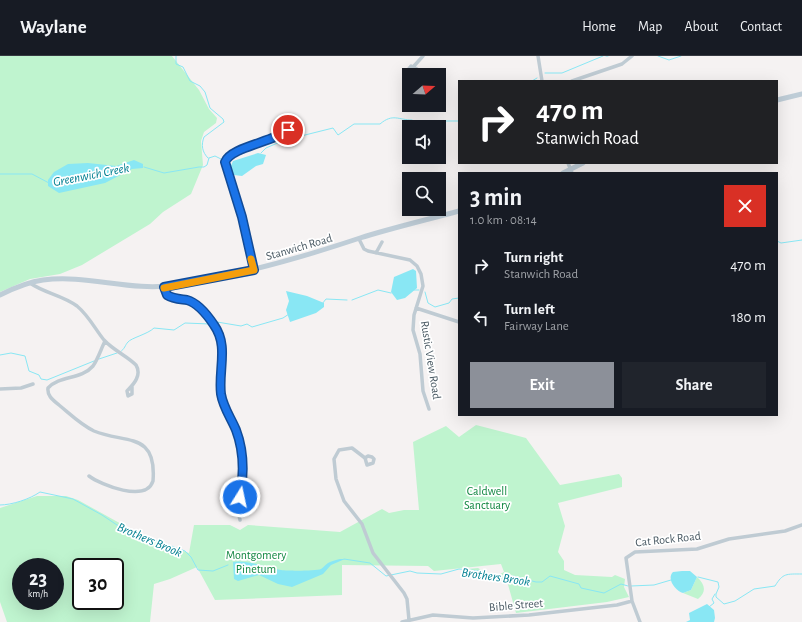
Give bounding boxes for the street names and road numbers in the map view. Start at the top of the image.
street label: Stanwich Road [264,232,334,262]
street label: Rustic View Road [419,320,443,400]
street label: Cat Rock Road [635,530,701,548]
street label: Bible Street [488,597,544,613]

